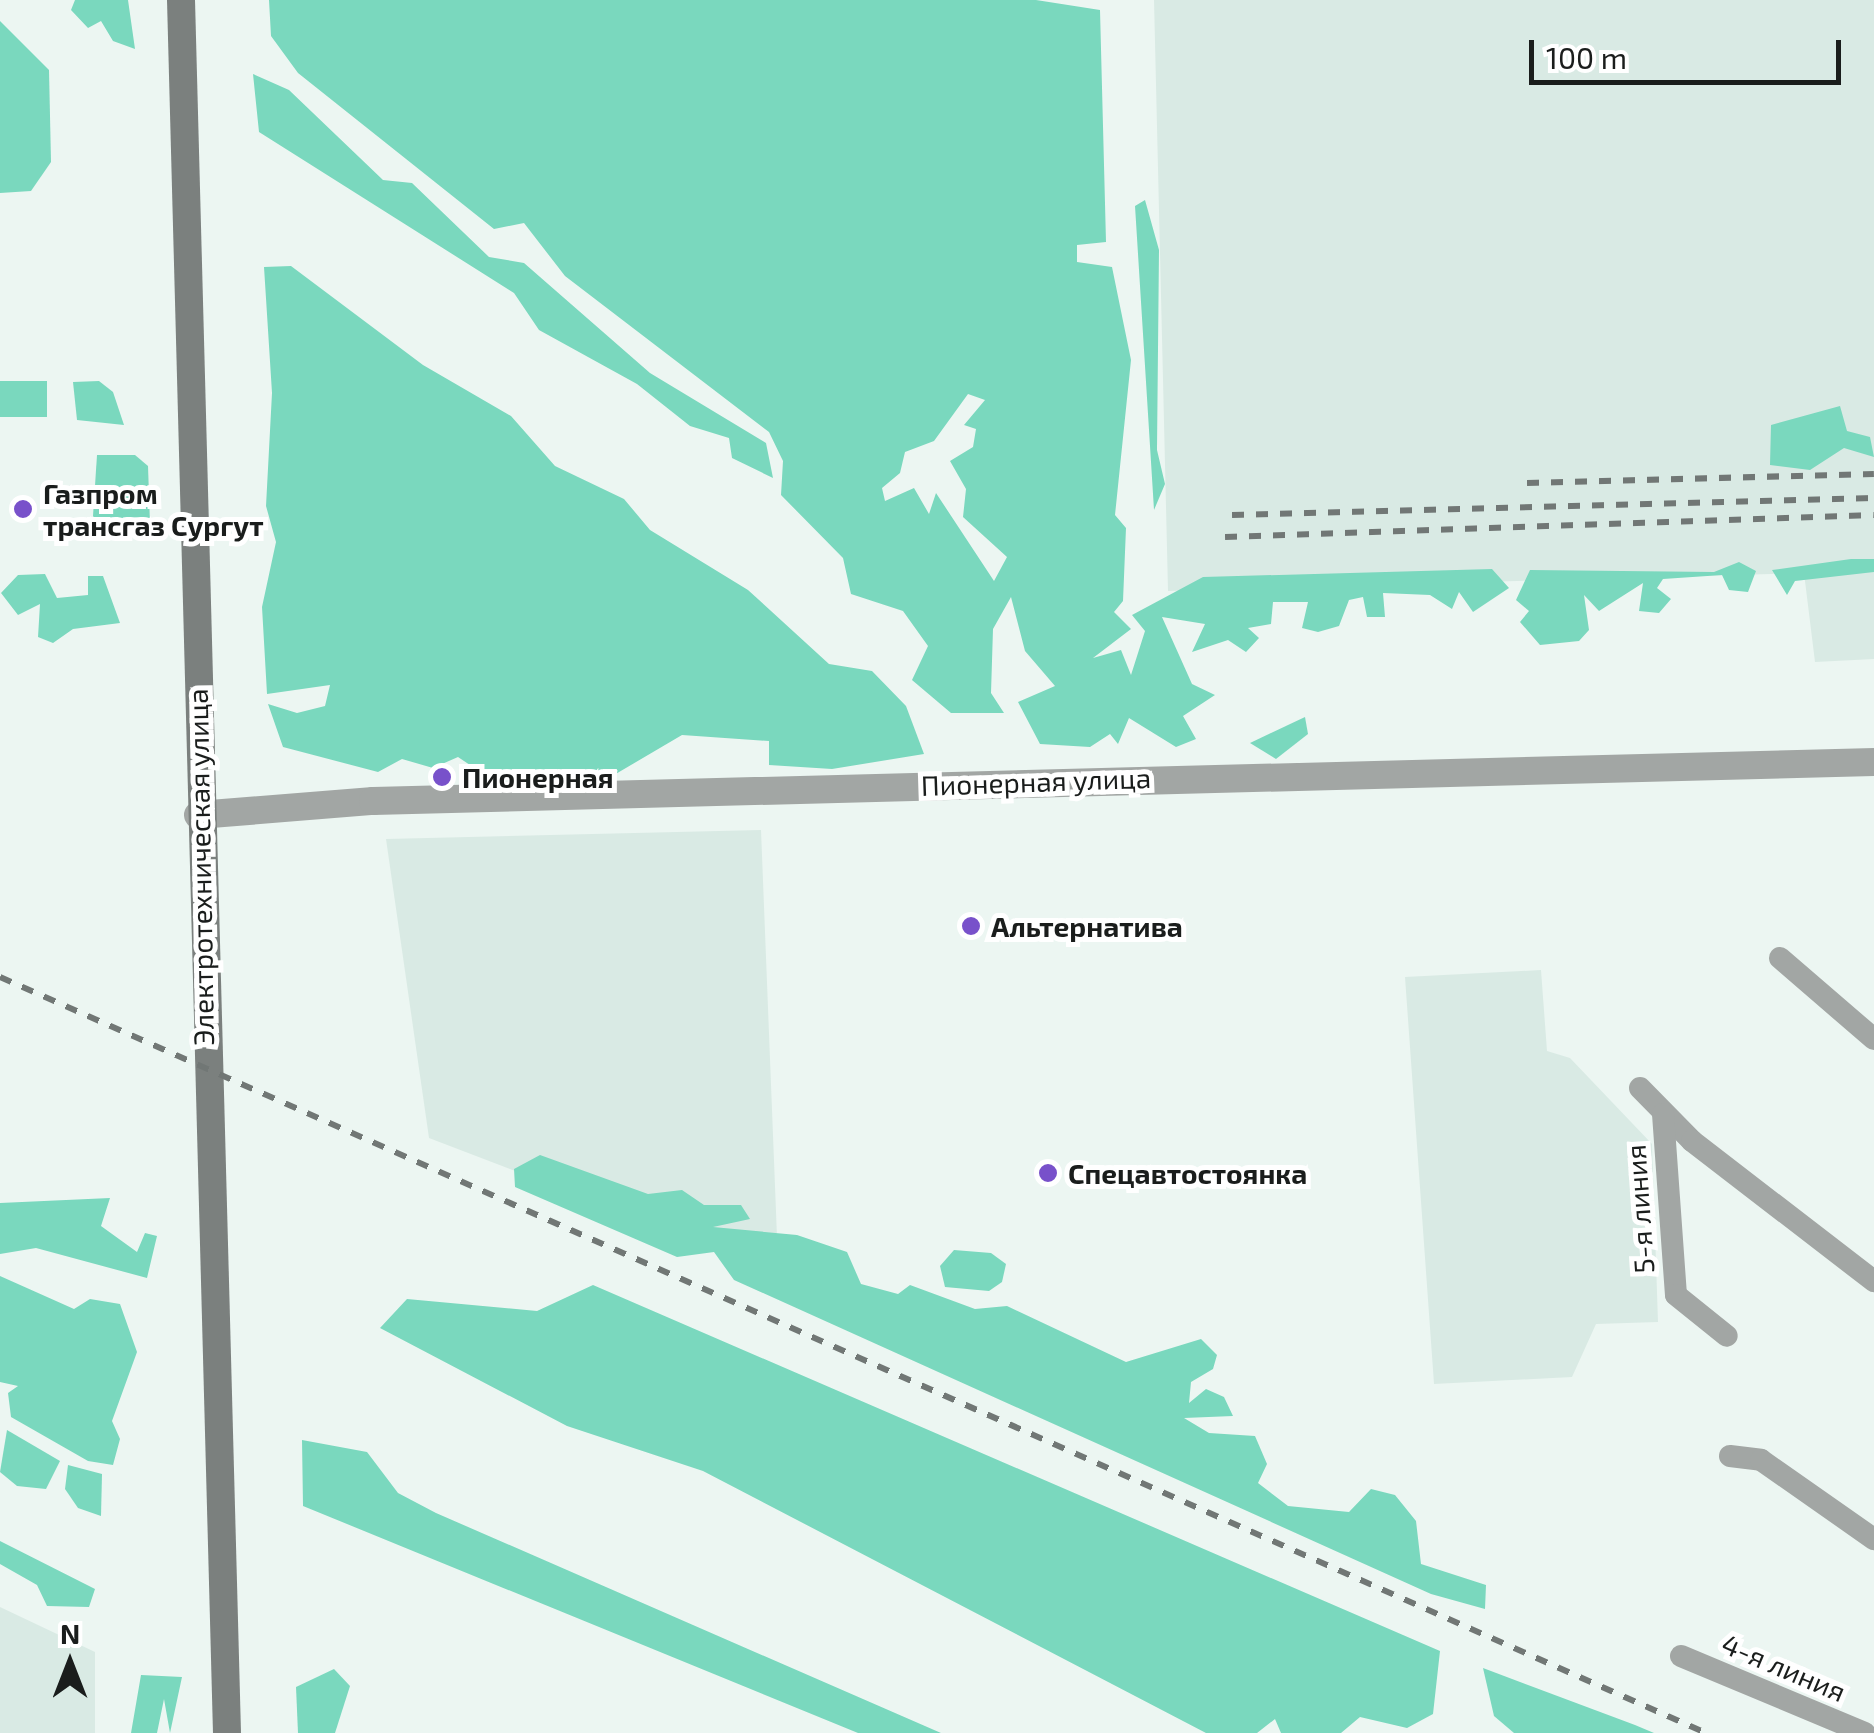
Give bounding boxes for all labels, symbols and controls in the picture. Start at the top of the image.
scale bar [1534,20,1846,82]
text: 100 m [1546,39,1627,75]
place label: Газпром трансгаз Сургут [43,476,264,542]
marker: Газпром трансгаз Сургут [12,498,34,520]
street label: Электротехническая улица [180,688,220,1046]
place label: Пионерная [462,760,614,794]
street label: Пионерная улица [920,760,1152,802]
marker: Пионерная [431,766,453,788]
place label: Альтернатива [991,909,1183,943]
marker: Альтернатива [960,915,982,937]
street label: 5-я линия [1618,1143,1660,1275]
place label: Спецавтостоянка [1068,1156,1307,1190]
marker: Спецавтостоянка [1037,1162,1059,1184]
north arrow [20,1613,120,1713]
text: N [60,1616,80,1650]
street label: 4-я линия [1717,1626,1851,1708]

